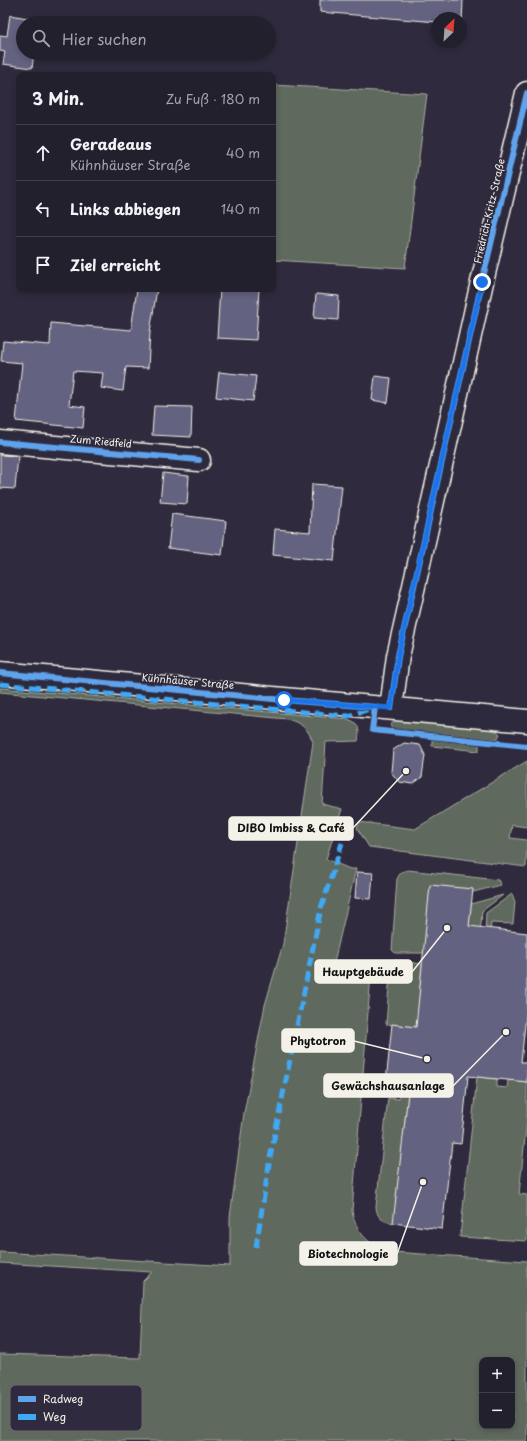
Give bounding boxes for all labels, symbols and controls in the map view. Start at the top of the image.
north arrow [431,12,467,48]
search box [16,16,276,60]
icon: search [30,27,52,49]
text: Hier suchen [62,27,147,50]
text: 3 Min. [32,85,84,111]
text: Zu Fuß · 180 m [166,89,260,108]
text: Geradeaus [70,132,152,155]
icon: ahead [32,142,54,164]
text: 40 m [226,143,260,162]
text: Kühnhäuser Straße [70,155,190,174]
street label: Friedrich-Kritz-Straße [469,157,508,265]
text: Links abbiegen [70,197,181,220]
icon: left [32,198,54,220]
text: 140 m [221,199,260,218]
text: Ziel erreicht [70,253,161,276]
icon: arrive [32,254,54,276]
route end [473,273,491,291]
street label: Zum Riedfeld [70,430,133,451]
street label: Kühnhäuser Straße [141,669,235,692]
route start [275,691,293,709]
callout: DIBO Imbiss & Café [229,817,353,840]
text: DIBO Imbiss & Café [237,819,345,836]
callout: Hauptgebäude [315,960,412,983]
text: Hauptgebäude [322,963,404,980]
callout: Phytotron [282,1029,354,1052]
text: Phytotron [290,1032,346,1049]
callout: Gewächshausanlage [324,1074,453,1097]
text: Gewächshausanlage [331,1077,445,1094]
callout: Biotechnologie [300,1242,397,1265]
text: Biotechnologie [308,1245,389,1262]
map controls [479,1357,515,1429]
button: + [479,1357,515,1393]
legend [10,1385,142,1431]
text: Radweg [43,1390,83,1407]
button: − [479,1393,515,1429]
text: Weg [43,1408,66,1425]

